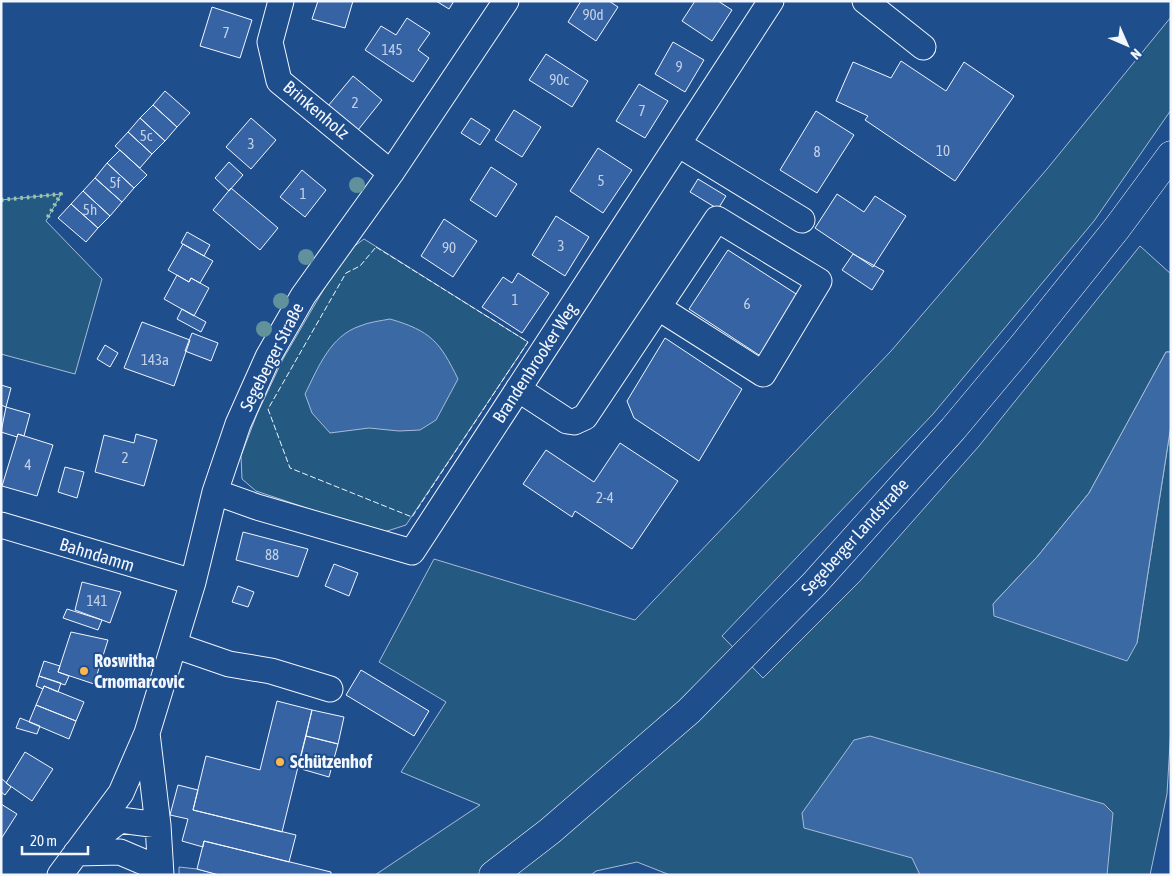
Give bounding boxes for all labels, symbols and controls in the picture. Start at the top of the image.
house number: 90d [582,6,604,23]
north arrow [1102,20,1152,70]
house number: 7 [222,24,230,41]
house number: 145 [381,41,403,58]
text: N [1128,46,1145,63]
house number: 9 [675,58,683,75]
house number: 90c [549,71,569,88]
street label: Brinkenholz [279,76,354,144]
house number: 2 [351,94,359,111]
house number: 7 [638,102,646,119]
house number: 5c [140,127,153,144]
house number: 3 [247,135,255,152]
house number: 10 [936,142,950,159]
house number: 8 [813,143,821,160]
house number: 5 [597,172,605,189]
house number: 5f [109,174,121,191]
house number: 1 [299,185,307,202]
house number: 5h [83,201,97,218]
house number: 3 [557,237,565,254]
house number: 90 [442,239,456,256]
house number: 1 [511,291,519,308]
house number: 6 [743,295,751,312]
street label: Segeberger Straße [235,299,308,414]
street label: Brandenbrooker Weg [488,299,581,427]
house number: 143a [141,351,169,368]
house number: 2 [121,449,129,466]
house number: 4 [24,456,32,473]
street label: Segeberger Landstraße [797,474,913,599]
house number: 2-4 [596,489,614,506]
street label: Bahndamm [57,533,137,576]
house number: 88 [265,546,279,563]
house number: 141 [86,592,108,609]
place label: Roswitha Crnomarcovic [94,650,185,692]
marker: Roswitha Crnomarcovic [78,665,90,677]
place label: Schützenhof [290,751,373,772]
marker: Schützenhof [274,756,286,768]
scale bar [22,824,89,856]
text: 20 m [30,832,57,849]

